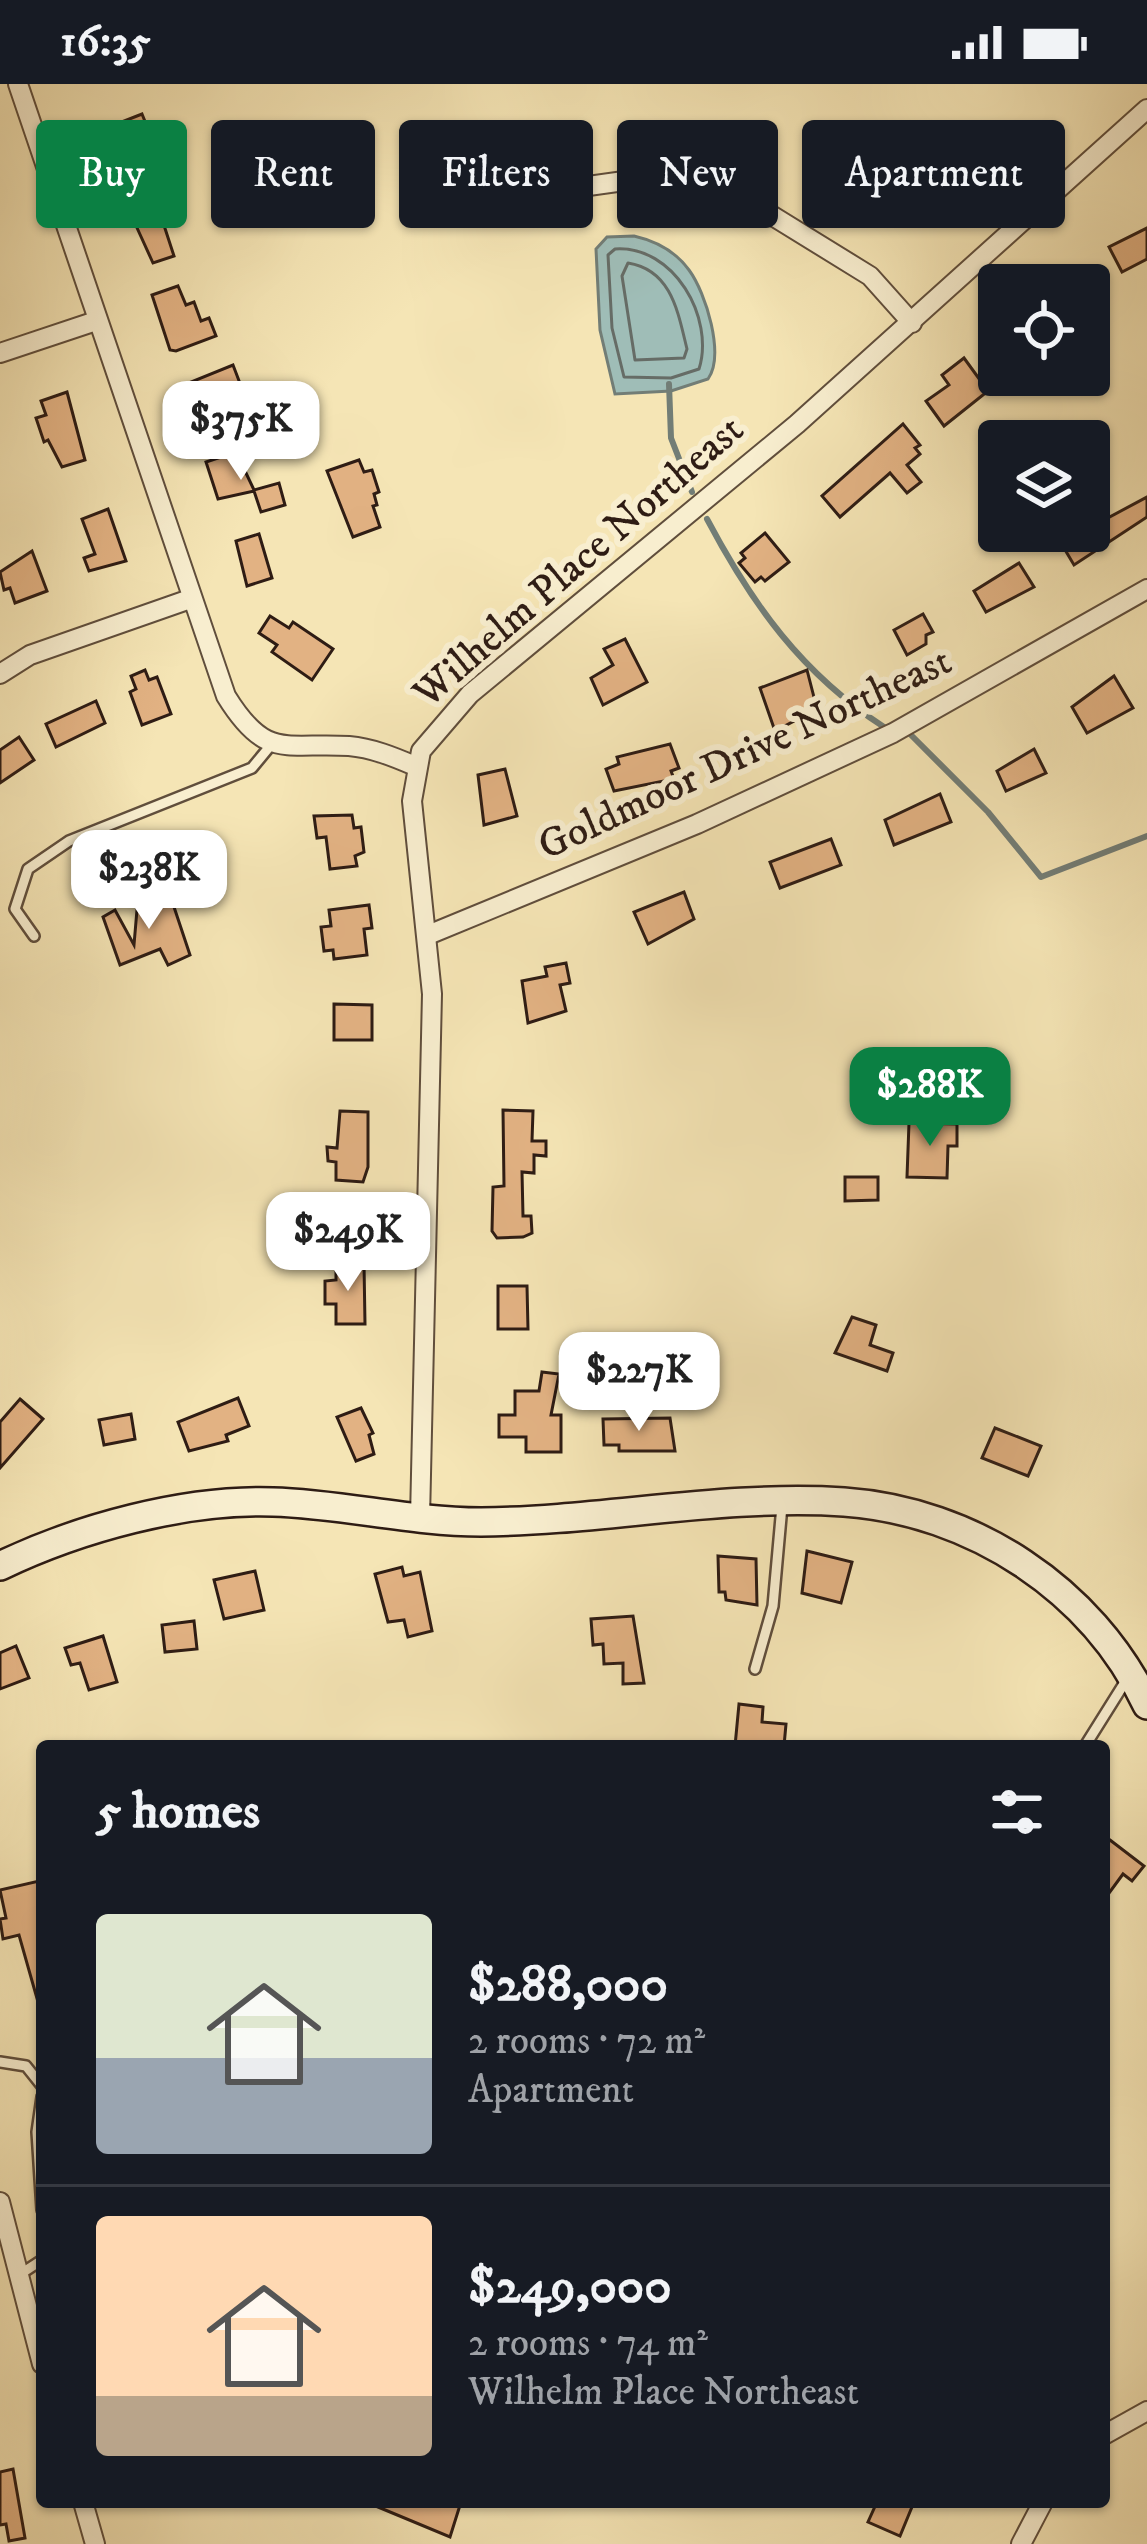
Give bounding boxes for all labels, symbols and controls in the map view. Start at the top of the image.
text: 16:35 [60,14,151,70]
chip: Buy [36,120,187,228]
chip: Rent [211,120,375,228]
chip: Filters [399,120,593,228]
chip: New [617,120,778,228]
chip: Apartment [802,120,1065,228]
map controls [978,264,1110,552]
button: locate [978,264,1110,396]
pin: $375K [157,381,325,483]
text: $375K [189,395,293,444]
street label: Wilhelm Place Northeast [402,404,755,720]
button: layers [978,420,1110,552]
street label: Goldmoor Drive Northeast [530,635,960,873]
pin: $238K [65,830,233,932]
text: $238K [98,844,200,893]
pin: $288K [846,1047,1014,1149]
text: $288K [877,1061,983,1110]
pin: $249K [264,1192,432,1294]
text: $249K [293,1206,403,1255]
pin: $227K [555,1332,723,1434]
text: $227K [586,1346,692,1395]
icon: filters [984,1779,1050,1845]
text: 5 homes [96,1780,260,1844]
text: $288,000 [468,1953,668,2017]
icon: home [192,1962,336,2106]
text: 2 rooms · 72 m² [468,2017,705,2066]
text: Apartment [468,2066,634,2115]
text: $249,000 [468,2255,672,2319]
icon: home [192,2264,336,2408]
text: 2 rooms · 74 m² [468,2319,708,2368]
text: Wilhelm Place Northeast [468,2368,859,2417]

